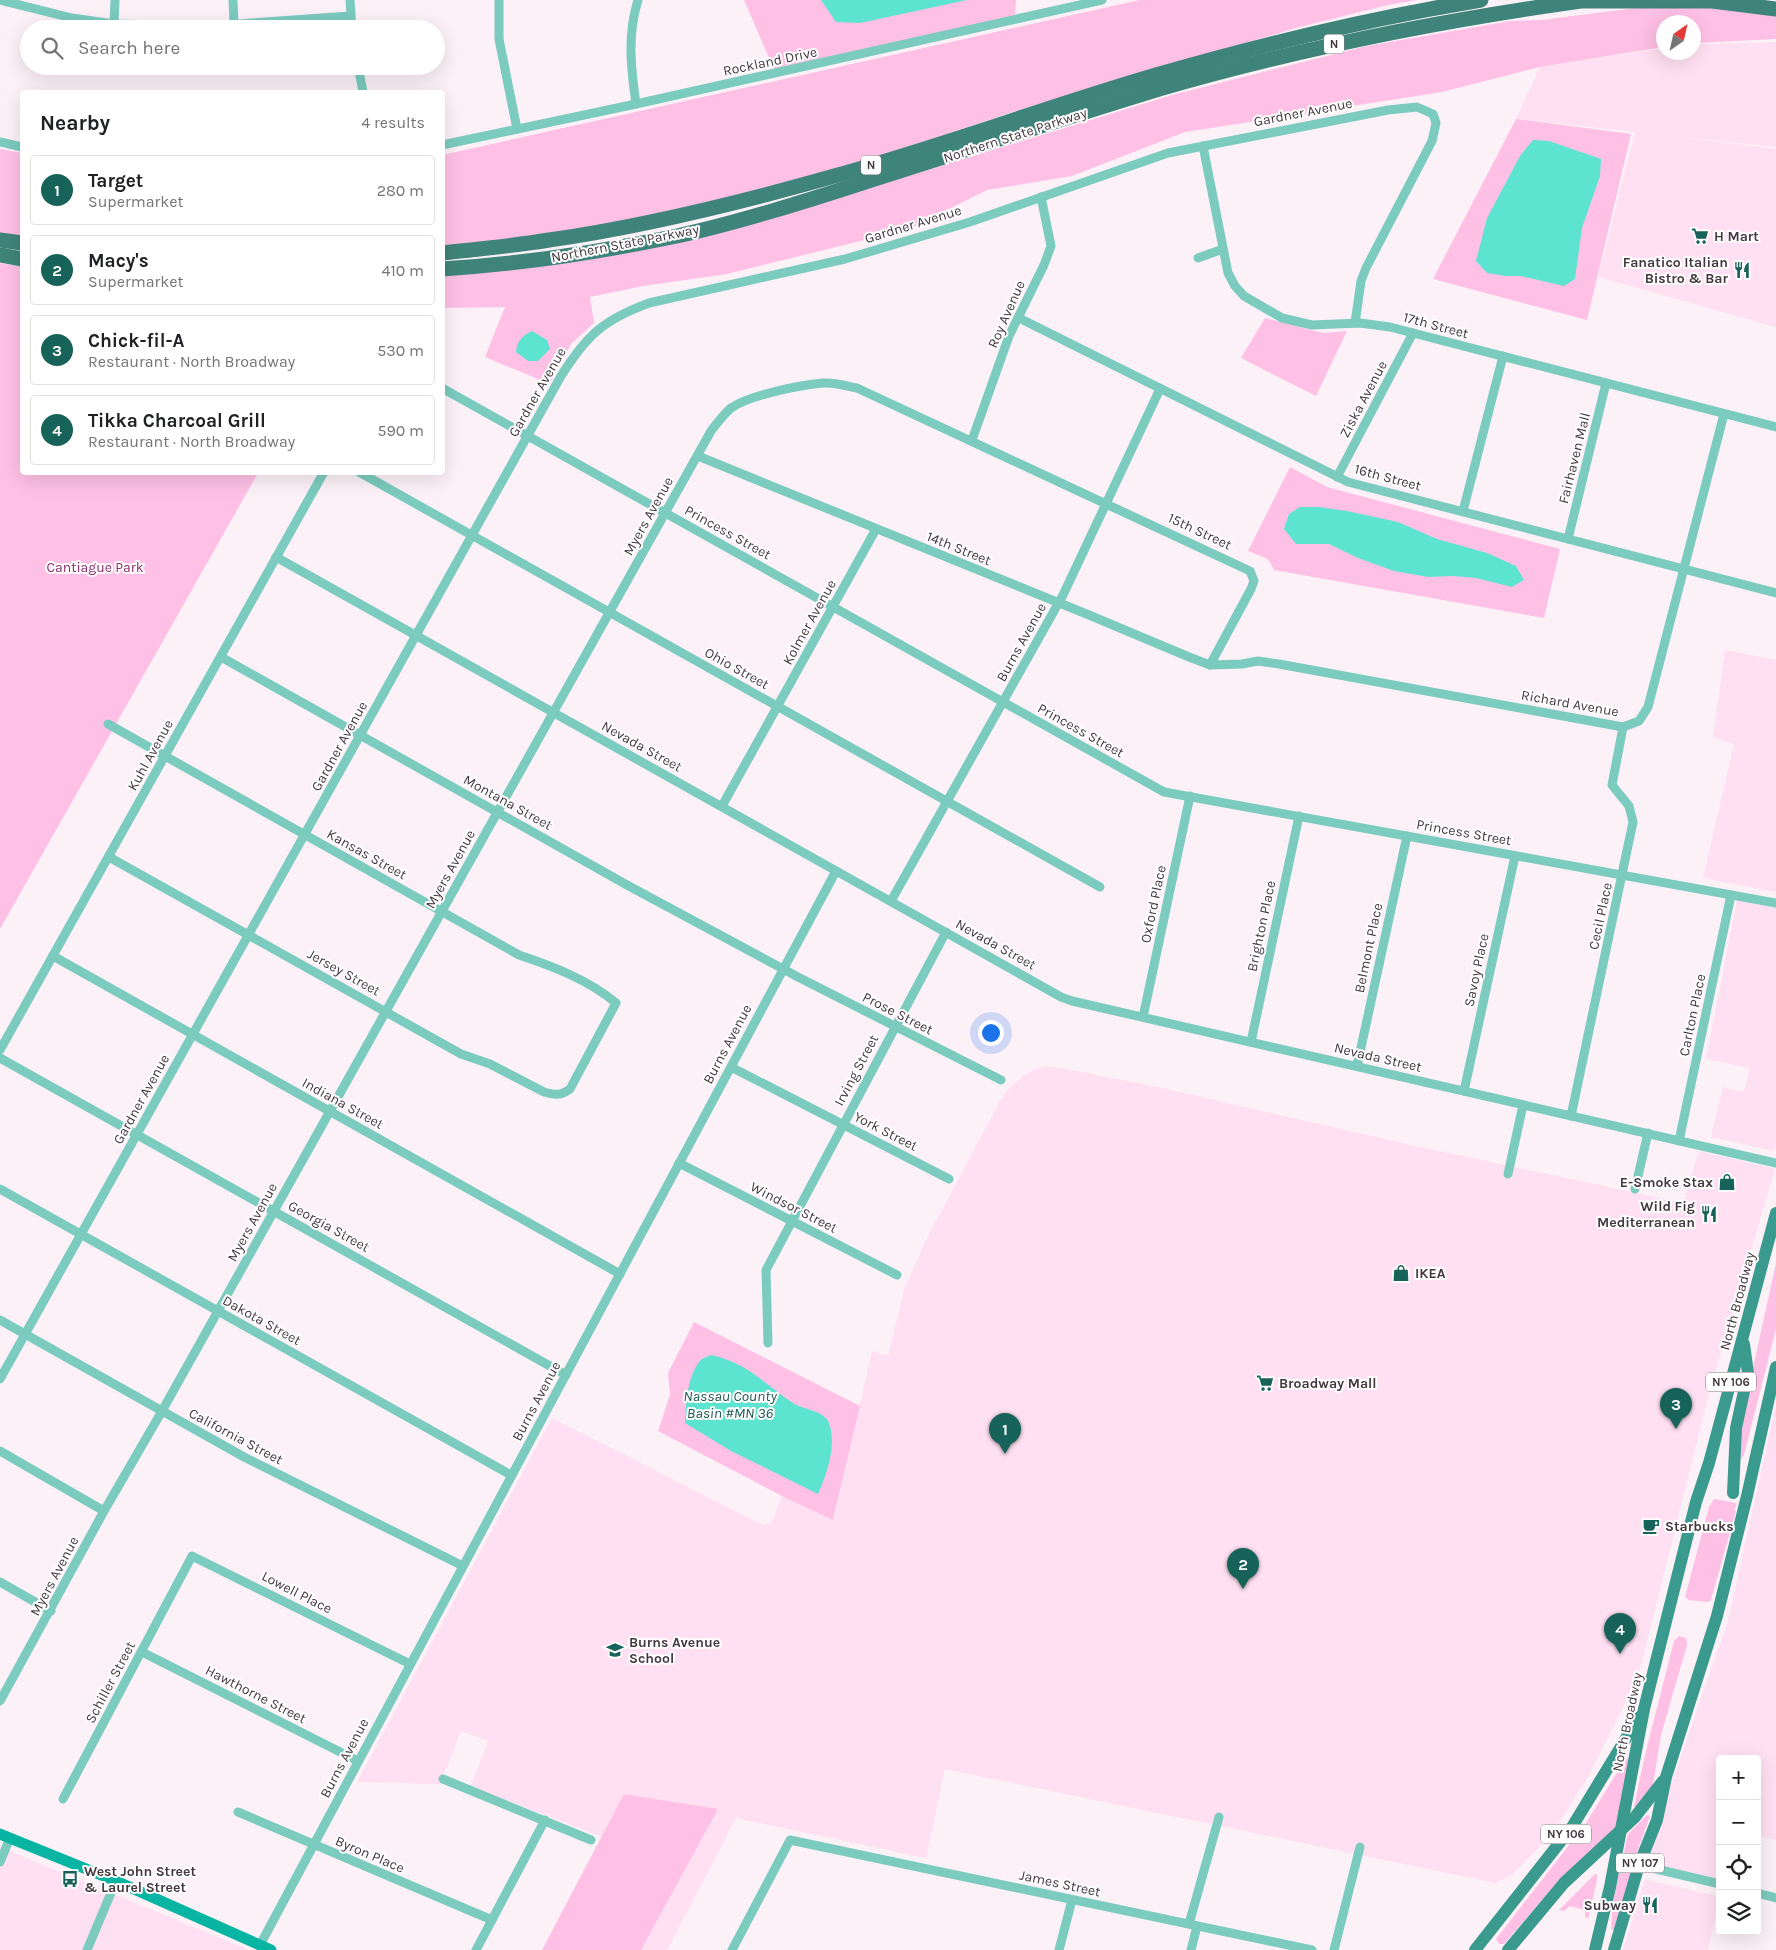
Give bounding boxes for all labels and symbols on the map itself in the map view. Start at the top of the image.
north arrow [1656,15,1701,60]
road number: N [1324,34,1344,54]
street label: Rockland Drive [722,43,819,80]
street label: Gardner Avenue [1252,95,1354,130]
street label: Northern State Parkway [941,104,1090,167]
road number: N [861,156,881,174]
street label: Gardner Avenue [863,202,964,247]
street label: Northern State Parkway [550,221,701,266]
supermarket icon: H Mart [1690,226,1710,246]
place label: H Mart [1714,228,1759,245]
place label: Fanatico Italian Bistro & Bar [1623,254,1729,287]
restaurant icon: Fanatico Italian Bistro & Bar [1732,260,1752,280]
street label: Roy Avenue [984,278,1029,351]
street label: 17th Street [1401,309,1470,342]
street label: Gardner Avenue [505,345,570,440]
street label: Ziska Avenue [1336,358,1391,441]
street label: Fairhaven Mall [1555,411,1594,506]
street label: 16th Street [1353,460,1423,495]
street label: Myers Avenue [620,474,677,559]
street label: Princess Street [682,502,774,563]
street label: 15th Street [1165,509,1234,554]
street label: 14th Street [924,528,993,569]
park label: Cantiague Park [46,559,144,576]
street label: Kolmer Avenue [779,577,840,668]
street label: Burns Avenue [993,600,1050,685]
street label: Ohio Street [702,644,772,693]
street label: Richard Avenue [1520,687,1620,720]
street label: Gardner Avenue [308,698,371,794]
street label: Princess Street [1035,700,1127,761]
street label: Kuhl Avenue [124,717,177,794]
street label: Nevada Street [599,717,685,776]
street label: Montana Street [460,771,555,834]
street label: Princess Street [1415,816,1513,849]
street label: Kansas Street [324,825,410,883]
street label: Myers Avenue [422,827,479,912]
street label: Oxford Place [1137,864,1170,945]
street label: Brighton Place [1244,879,1279,973]
street label: Cecil Place [1585,881,1616,951]
street label: Belmont Place [1351,902,1386,995]
street label: Nevada Street [953,915,1039,974]
street label: Savoy Place [1460,932,1493,1008]
street label: Jersey Street [304,945,383,999]
street label: Carlton Place [1675,972,1710,1058]
street label: Prose Street [860,988,936,1038]
street label: Burns Avenue [699,1002,755,1087]
your location [978,1020,1004,1046]
street label: Irving Street [831,1032,882,1109]
street label: Nevada Street [1332,1039,1423,1076]
street label: Gardner Avenue [110,1051,173,1147]
street label: Indiana Street [299,1074,386,1133]
street label: York Street [851,1108,920,1155]
shop icon: E-Smoke Stax [1717,1172,1737,1192]
place label: E-Smoke Stax [1620,1174,1713,1191]
street label: Windsor Street [747,1178,840,1237]
street label: Myers Avenue [224,1180,281,1265]
street label: Georgia Street [285,1197,372,1256]
place label: Wild Fig Mediterranean [1597,1198,1695,1231]
restaurant icon: Wild Fig Mediterranean [1699,1204,1719,1224]
street label: North Broadway [1716,1250,1759,1352]
shop icon: IKEA [1391,1263,1411,1283]
place label: IKEA [1415,1265,1446,1282]
street label: Dakota Street [219,1292,304,1349]
street label: Burns Avenue [508,1359,564,1444]
road number: NY 106 [1706,1372,1756,1391]
supermarket icon: Broadway Mall [1255,1373,1275,1393]
place label: Broadway Mall [1279,1375,1377,1392]
water label: Nassau County Basin #MN 36 [683,1387,777,1422]
pin: 3 [1660,1388,1692,1429]
street label: California Street [186,1405,286,1468]
pin: 1 [989,1413,1021,1454]
cafe icon: Starbucks [1641,1516,1661,1536]
place label: Starbucks [1665,1518,1734,1535]
street label: Myers Avenue [26,1534,82,1619]
pin: 2 [1227,1548,1259,1589]
street label: Lowell Place [259,1568,335,1617]
pin: 4 [1604,1613,1636,1654]
place label: Burns Avenue School [629,1634,720,1667]
street label: Schiller Street [82,1638,139,1726]
school or university icon: Burns Avenue School [605,1640,625,1660]
street label: Hawthorne Street [202,1662,309,1727]
street label: North Broadway [1609,1670,1646,1773]
street label: Burns Avenue [316,1716,372,1801]
road number: NY 106 [1541,1825,1591,1844]
street label: Byron Place [333,1832,407,1877]
road number: NY 107 [1616,1854,1664,1872]
place label: West John Street & Laurel Street [84,1863,196,1896]
street label: James Street [1018,1867,1102,1900]
bus stop icon: West John Street & Laurel Street [60,1869,80,1889]
restaurant icon: Subway [1640,1895,1660,1915]
place label: Subway [1584,1897,1636,1914]

